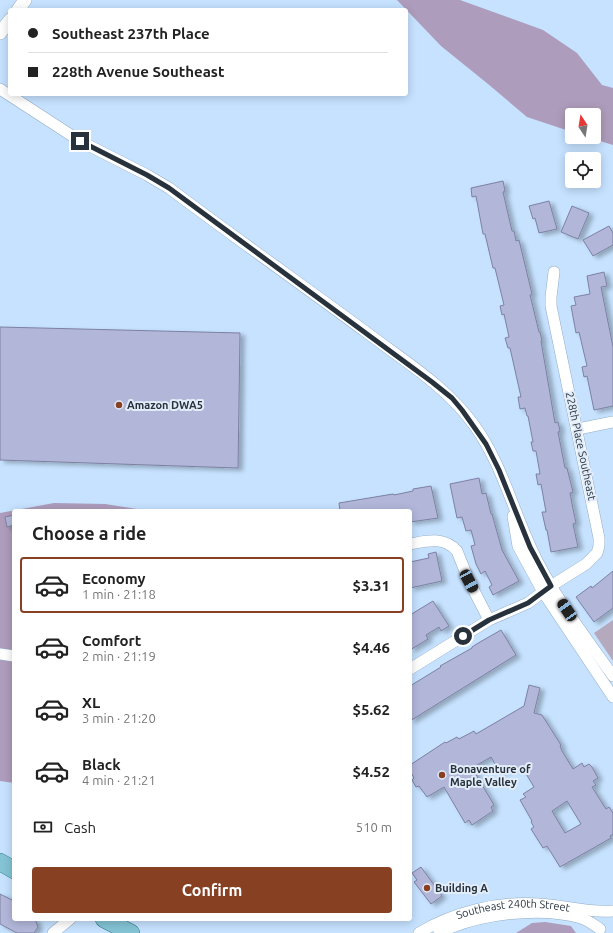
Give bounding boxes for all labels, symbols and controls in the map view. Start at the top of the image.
text: Southeast 237th Place [52,25,210,42]
text: 228th Avenue Southeast [52,63,224,80]
north arrow [565,108,601,144]
map controls [565,108,601,188]
route end [71,132,89,150]
button: locate [565,152,601,188]
street label: 228th Place Southeast [564,391,598,502]
place label: Amazon DWA5 [127,399,203,411]
marker: Amazon DWA5 [114,400,124,410]
text: Choose a ride [32,523,146,543]
icon: car [34,567,70,603]
car [458,568,480,594]
text: Economy [82,570,146,587]
text: $3.31 [352,577,390,594]
text: 1 min · 21:18 [82,587,156,601]
car [555,597,579,623]
route start [454,627,472,645]
icon: car [34,629,70,665]
text: Comfort [82,632,141,649]
text: $4.46 [352,639,390,656]
text: 2 min · 21:19 [82,649,156,663]
icon: car [34,691,70,727]
text: XL [82,694,100,711]
text: $5.62 [352,701,390,718]
text: 3 min · 21:20 [82,711,156,725]
icon: car [34,753,70,789]
text: Black [82,756,121,773]
text: $4.52 [352,763,390,780]
place label: Bonaventure of Maple Valley [450,763,531,788]
marker: Bonaventure of Maple Valley [437,770,447,780]
text: 4 min · 21:21 [82,773,156,787]
icon: cash [32,816,54,838]
text: Cash [64,819,96,836]
text: 510 m [356,820,392,834]
button: Confirm [32,867,392,913]
place label: Building A [435,882,488,894]
marker: Building A [422,883,432,893]
street label: Southeast 240th Street [455,897,572,921]

